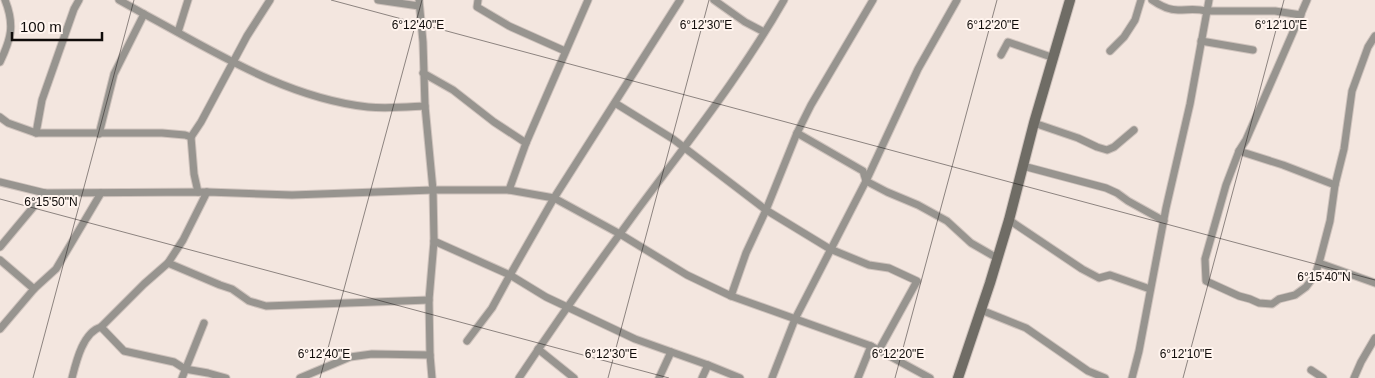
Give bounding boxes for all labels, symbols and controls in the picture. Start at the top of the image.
scale bar [12,10,102,42]
text: 100 m [20,18,62,35]
text: 6°12'40"E [392,18,444,32]
text: 6°12'30"E [680,18,732,32]
text: 6°12'20"E [967,18,1019,32]
text: 6°12'10"E [1255,18,1307,32]
text: 6°15'50"N [24,195,78,209]
text: 6°15'40"N [1297,270,1351,284]
text: 6°12'40"E [298,347,350,361]
text: 6°12'30"E [585,347,637,361]
text: 6°12'20"E [872,347,924,361]
text: 6°12'10"E [1160,347,1212,361]

